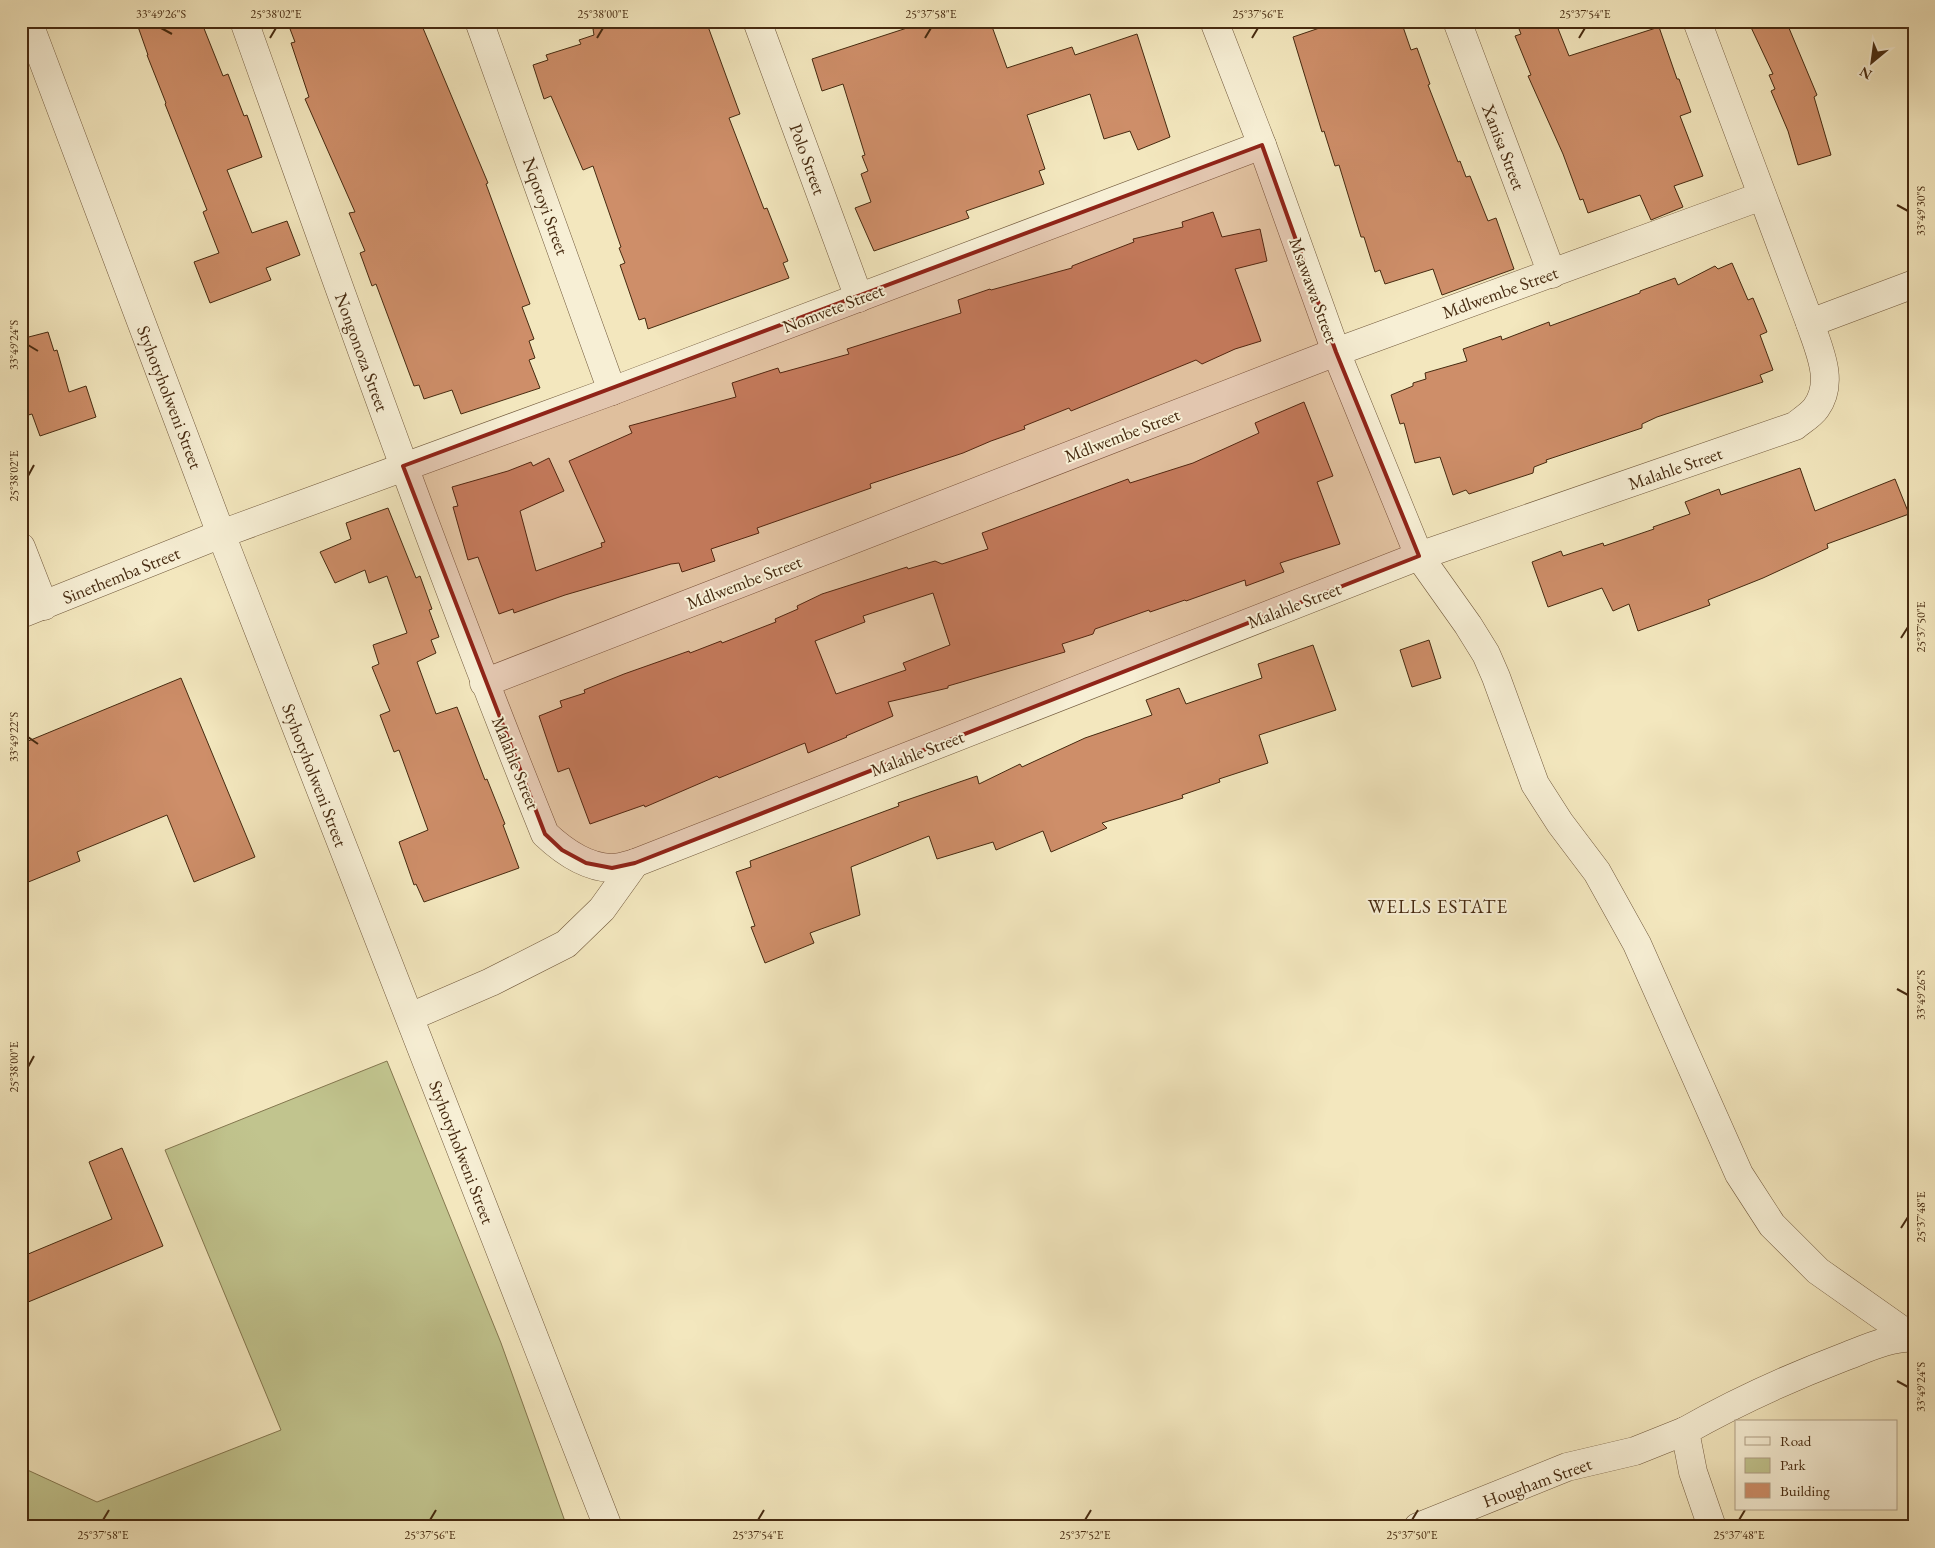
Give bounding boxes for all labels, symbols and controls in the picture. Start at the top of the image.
text: 33°49'26"S [136,6,186,22]
text: 25°38'02"E [250,6,302,22]
text: 25°38'00"E [577,6,629,22]
text: 25°37'58"E [905,6,957,22]
text: 25°37'56"E [1232,6,1284,22]
text: 25°37'54"E [1559,6,1611,22]
north arrow [1848,38,1898,88]
text: N [1856,62,1875,84]
street label: Xanisa Street [1477,100,1531,193]
street label: Polo Street [785,120,832,198]
street label: Nqotoyi Street [518,154,574,258]
text: 33°49'30"S [1913,186,1929,236]
street label: Msawawa Street [1284,234,1344,346]
street label: Mdlwembe Street [1439,260,1561,324]
street label: Nomvete Street [779,278,887,338]
street label: Nongonoza Street [330,289,394,415]
text: 33°49'24"S [6,320,22,370]
street label: Styhotyholweni Street [132,322,208,472]
street label: Mdlwembe Street [1061,402,1183,468]
street label: Malahle Street [1625,441,1726,495]
text: 25°38'02"E [6,450,22,502]
street label: Sinethemba Street [59,541,183,609]
street label: Mdlwembe Street [683,549,805,615]
street label: Malahle Street [1244,577,1344,633]
text: 25°37'50"E [1913,601,1929,653]
street label: Styhotyholweni Street [277,700,353,850]
text: 33°49'22"S [6,712,22,762]
street label: Malahle Street [487,713,545,813]
street label: Malahle Street [867,725,967,781]
district label: WELLS ESTATE [1368,894,1508,919]
text: 33°49'26"S [1913,970,1929,1020]
text: 25°38'00"E [6,1041,22,1093]
street label: Styhotyholweni Street [424,1077,500,1227]
text: 25°37'48"E [1913,1191,1929,1243]
text: 33°49'24"S [1913,1362,1929,1412]
legend [1735,1420,1898,1510]
text: Road [1780,1431,1812,1450]
street label: Hougham Street [1479,1452,1595,1512]
text: Park [1780,1455,1807,1474]
text: Building [1780,1481,1830,1500]
text: 25°37'58"E [77,1527,129,1543]
text: 25°37'56"E [404,1527,456,1543]
text: 25°37'54"E [732,1527,784,1543]
text: 25°37'52"E [1059,1527,1111,1543]
text: 25°37'50"E [1386,1527,1438,1543]
text: 25°37'48"E [1713,1527,1765,1543]

